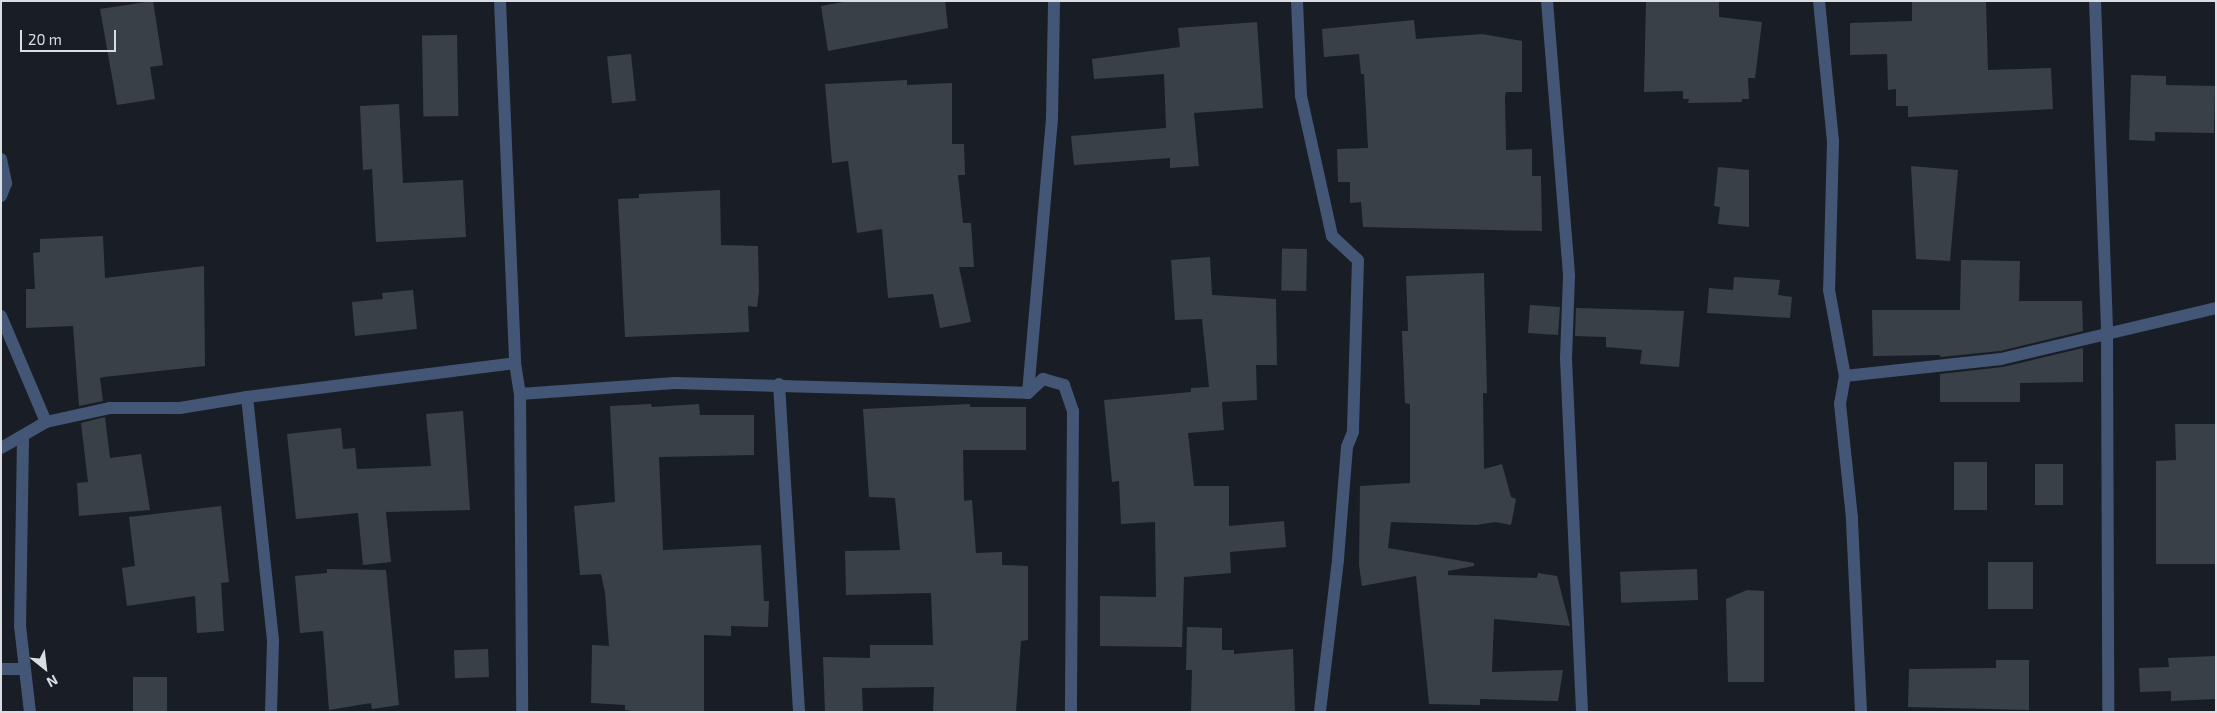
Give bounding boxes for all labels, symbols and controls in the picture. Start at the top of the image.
scale bar [22,20,119,52]
text: 20 m [28,30,62,48]
north arrow [20,643,70,693]
text: N [44,672,61,691]

